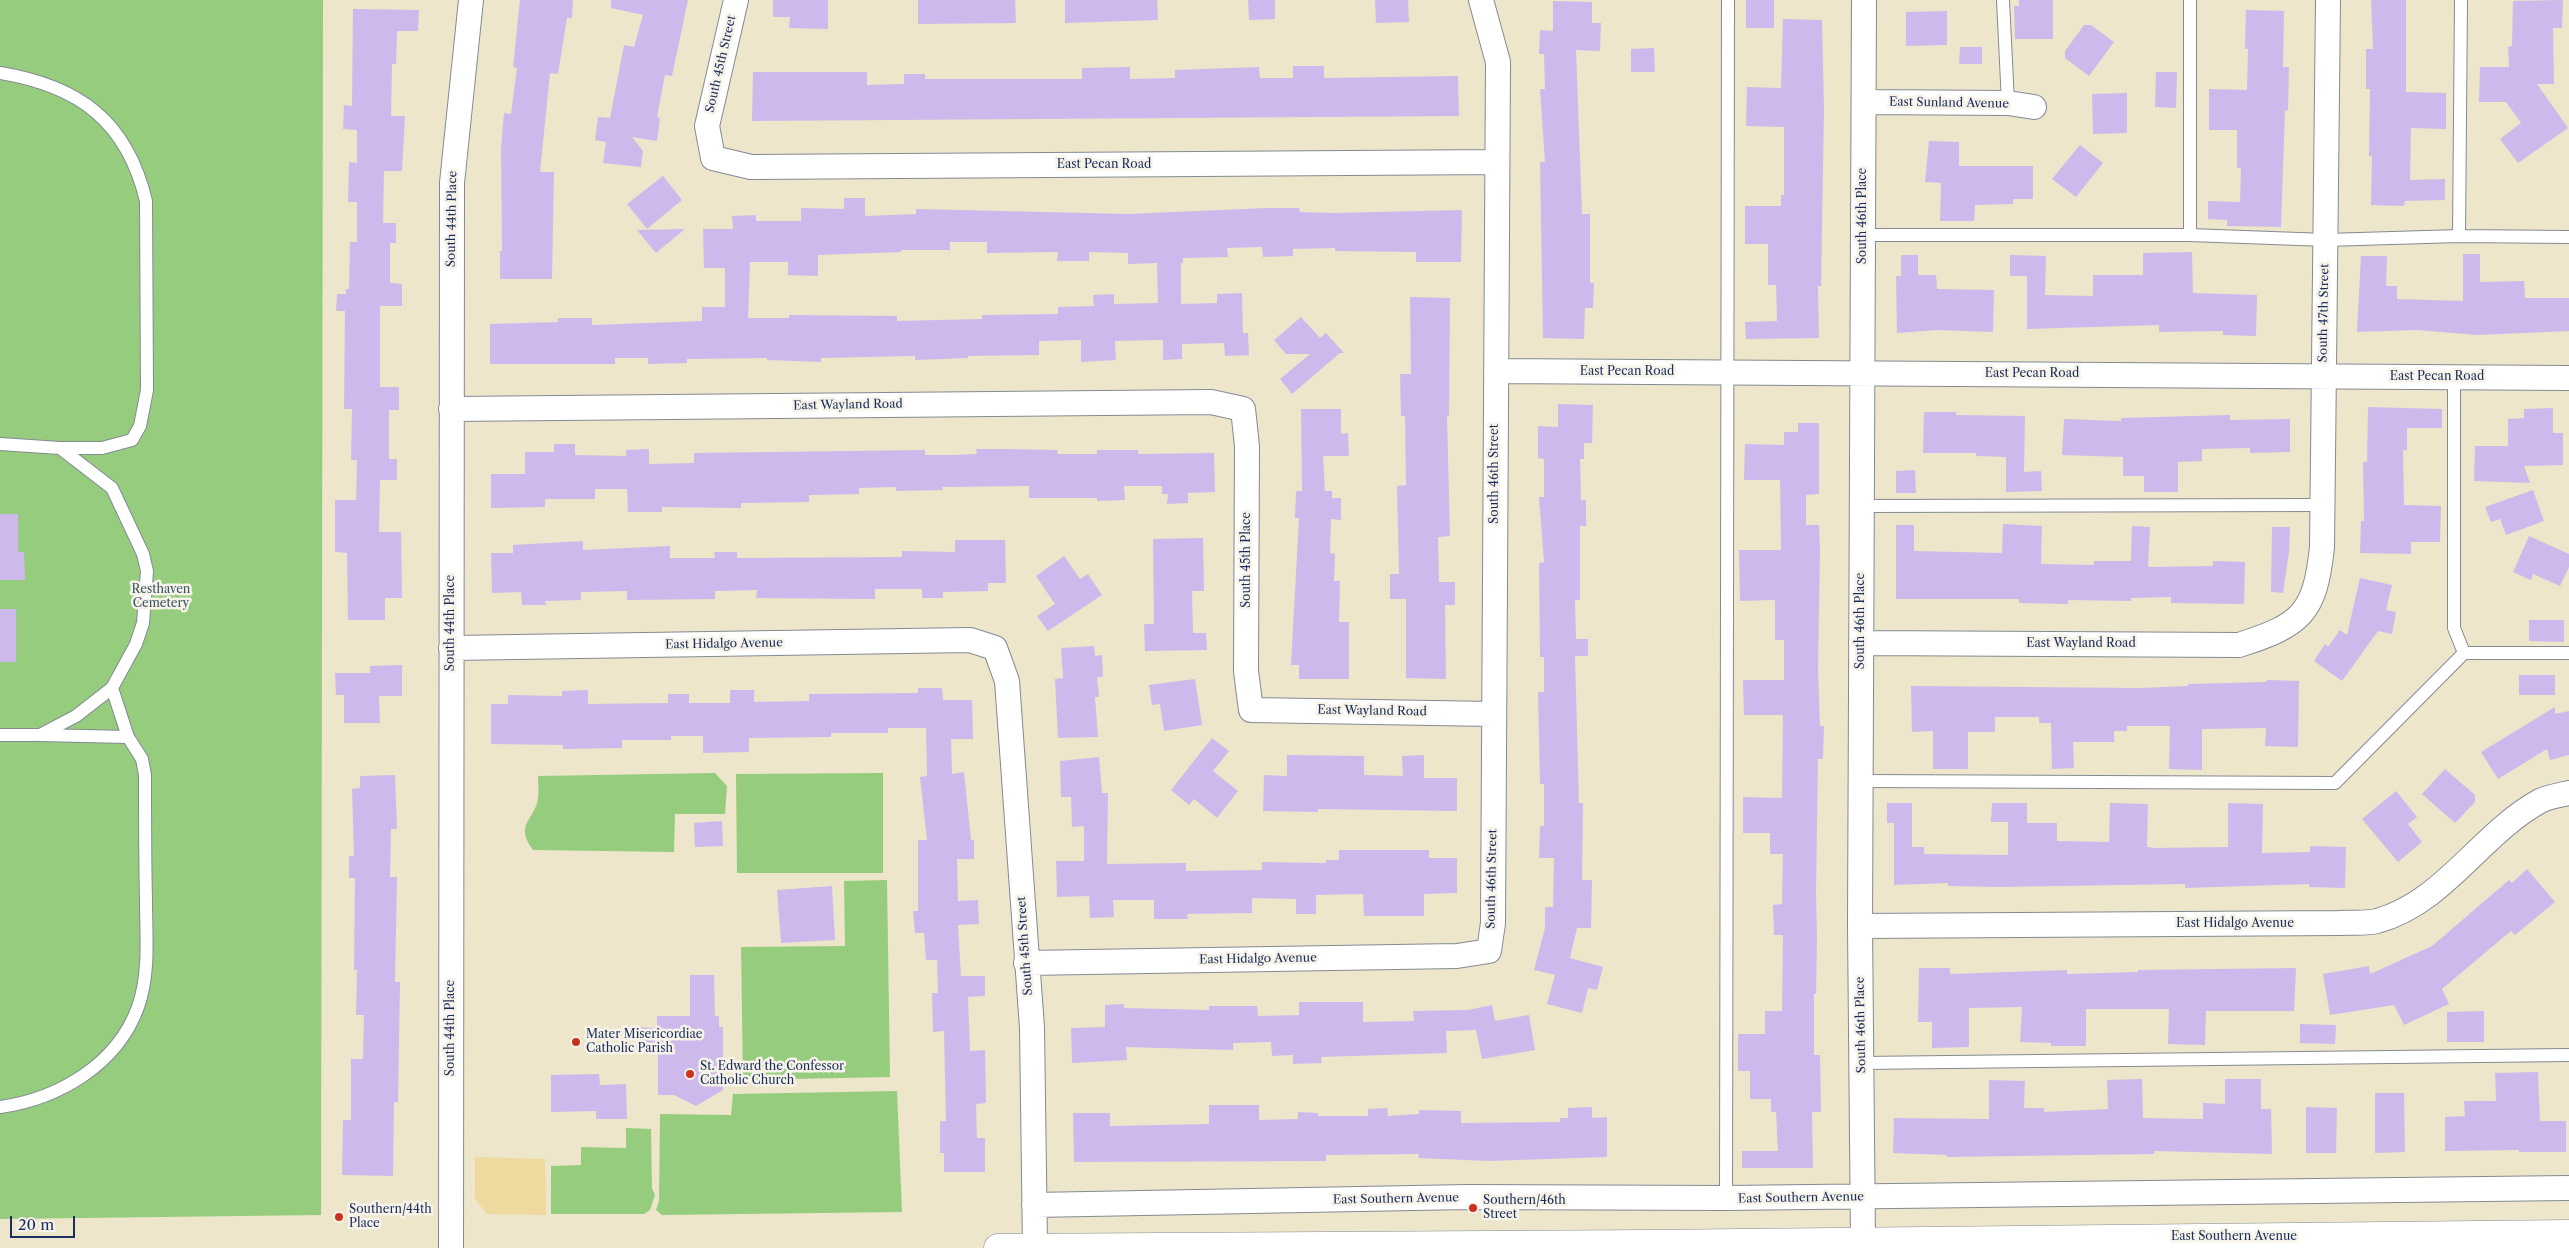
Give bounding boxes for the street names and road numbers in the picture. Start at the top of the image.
street label: South 45th Street [703,14,739,114]
street label: East Sunland Avenue [1889,95,2009,111]
street label: East Pecan Road [1057,158,1151,172]
street label: South 46th Place [1856,168,1870,264]
street label: South 44th Place [444,171,460,267]
street label: South 47th Street [2316,264,2332,362]
street label: East Pecan Road [1580,365,1674,379]
street label: East Pecan Road [1985,367,2079,381]
street label: East Pecan Road [2390,370,2484,384]
street label: East Wayland Road [793,397,903,413]
street label: South 46th Street [1488,424,1502,524]
street label: South 45th Place [1240,512,1254,608]
street label: South 46th Place [1854,573,1868,669]
street label: South 44th Place [444,575,458,671]
street label: East Hidalgo Avenue [665,636,783,652]
street label: East Wayland Road [2026,637,2136,651]
street label: East Wayland Road [1317,703,1427,719]
street label: South 46th Street [1484,829,1500,929]
street label: South 45th Street [1014,896,1036,996]
street label: East Hidalgo Avenue [2176,917,2294,931]
street label: East Hidalgo Avenue [1199,951,1317,967]
street label: South 46th Place [1853,977,1869,1073]
street label: South 44th Place [444,980,458,1076]
street label: East Southern Avenue [1738,1190,1864,1206]
street label: East Southern Avenue [1333,1191,1459,1207]
street label: East Southern Avenue [2171,1230,2297,1244]

